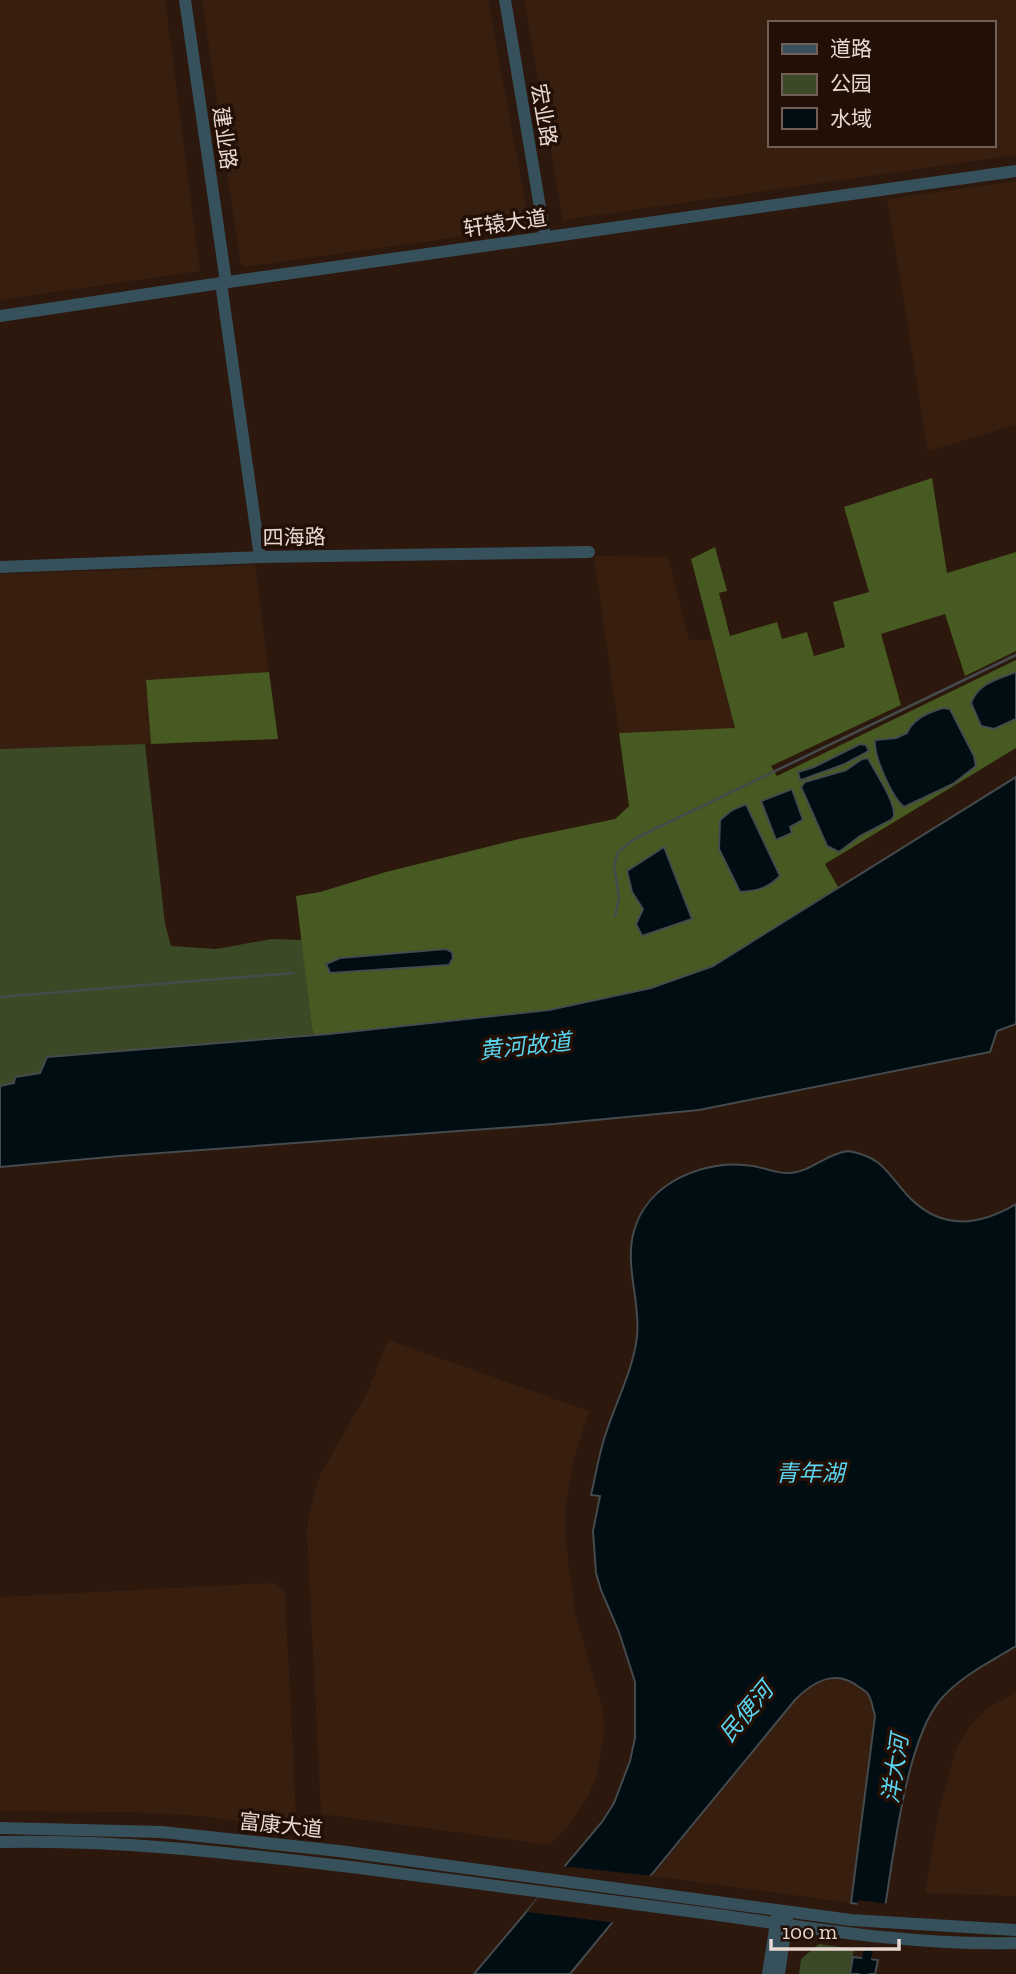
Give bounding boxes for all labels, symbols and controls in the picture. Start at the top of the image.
legend [768,21,995,147]
text: 道路 [830,36,872,61]
text: 公园 [830,71,872,96]
street label: 宏业路 [526,82,562,148]
street label: 建业路 [208,105,242,171]
text: 水域 [830,106,872,131]
street label: 轩辕大道 [462,205,548,241]
street label: 四海路 [262,524,326,550]
water label: 黄河故道 [478,1027,575,1065]
water label: 青年湖 [776,1459,848,1487]
water label: 民便河 [713,1674,781,1747]
water label: 洋大河 [876,1729,914,1805]
street label: 富康大道 [238,1808,324,1842]
scale bar [771,1908,899,1952]
text: 100 m [782,1919,837,1944]

